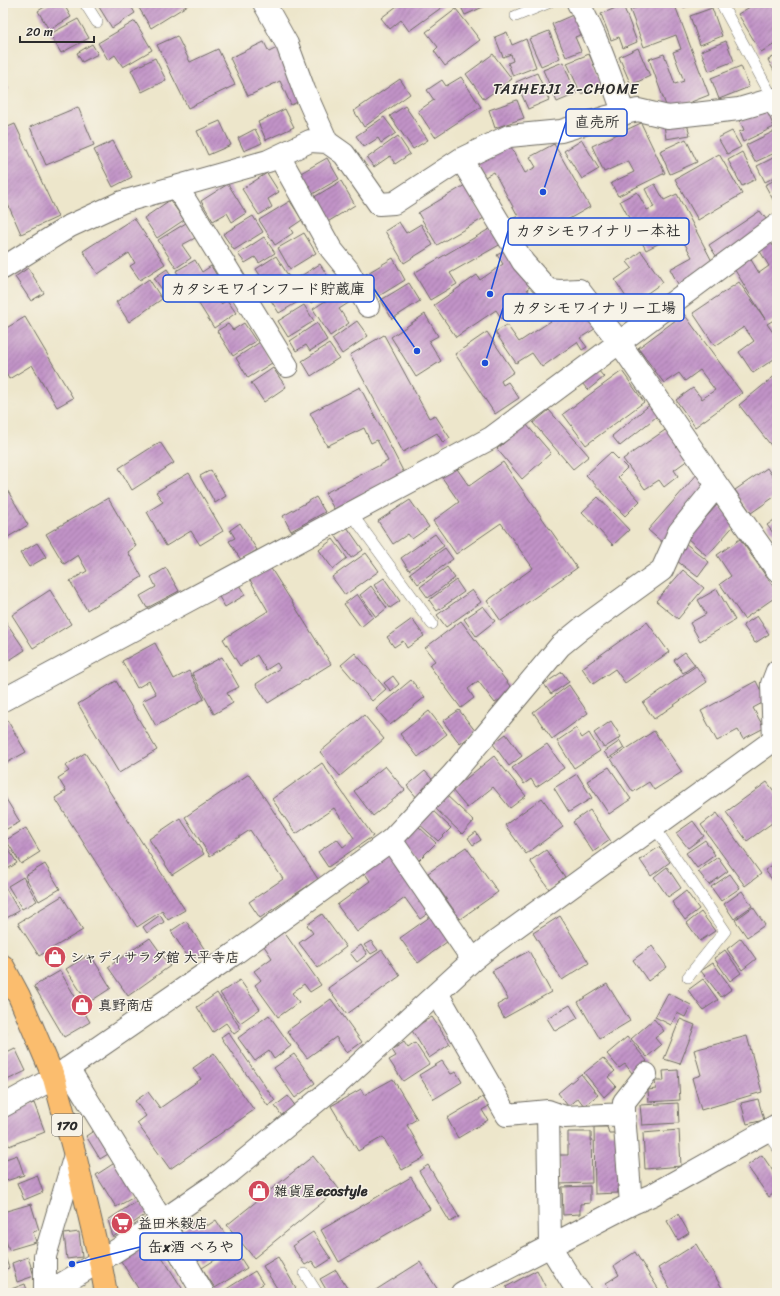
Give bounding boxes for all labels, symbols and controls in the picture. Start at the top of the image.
scale bar [20,18,94,44]
text: 20 m [26,21,53,43]
district label: TAIHEIJI 2-CHOME [493,76,640,102]
callout: 直売所 [566,109,627,136]
text: 直売所 [574,109,620,135]
callout: カタシモワイナリー本社 [508,218,689,245]
text: カタシモワイナリー本社 [516,218,680,244]
callout: カタシモワインフード貯蔵庫 [163,275,374,302]
text: カタシモワインフード貯蔵庫 [171,276,365,302]
callout: カタシモワイナリー工場 [503,294,684,321]
text: カタシモワイナリー工場 [512,295,676,321]
shop icon: シャディサラダ館 大平寺店 [42,944,68,970]
place label: シャディサラダ館 大平寺店 [70,945,239,970]
shop icon: 真野商店 [69,992,95,1018]
place label: 真野商店 [98,993,154,1018]
road number: 170 [52,1114,82,1136]
shop icon: 雑貨屋ecostyle [246,1178,272,1204]
place label: 雑貨屋ecostyle [274,1179,368,1204]
supermarket icon: 益田米穀店 [109,1210,135,1236]
place label: 益田米穀店 [138,1211,208,1236]
callout: 缶x酒 べろや [140,1233,242,1260]
text: 缶x酒 べろや [148,1234,234,1260]

